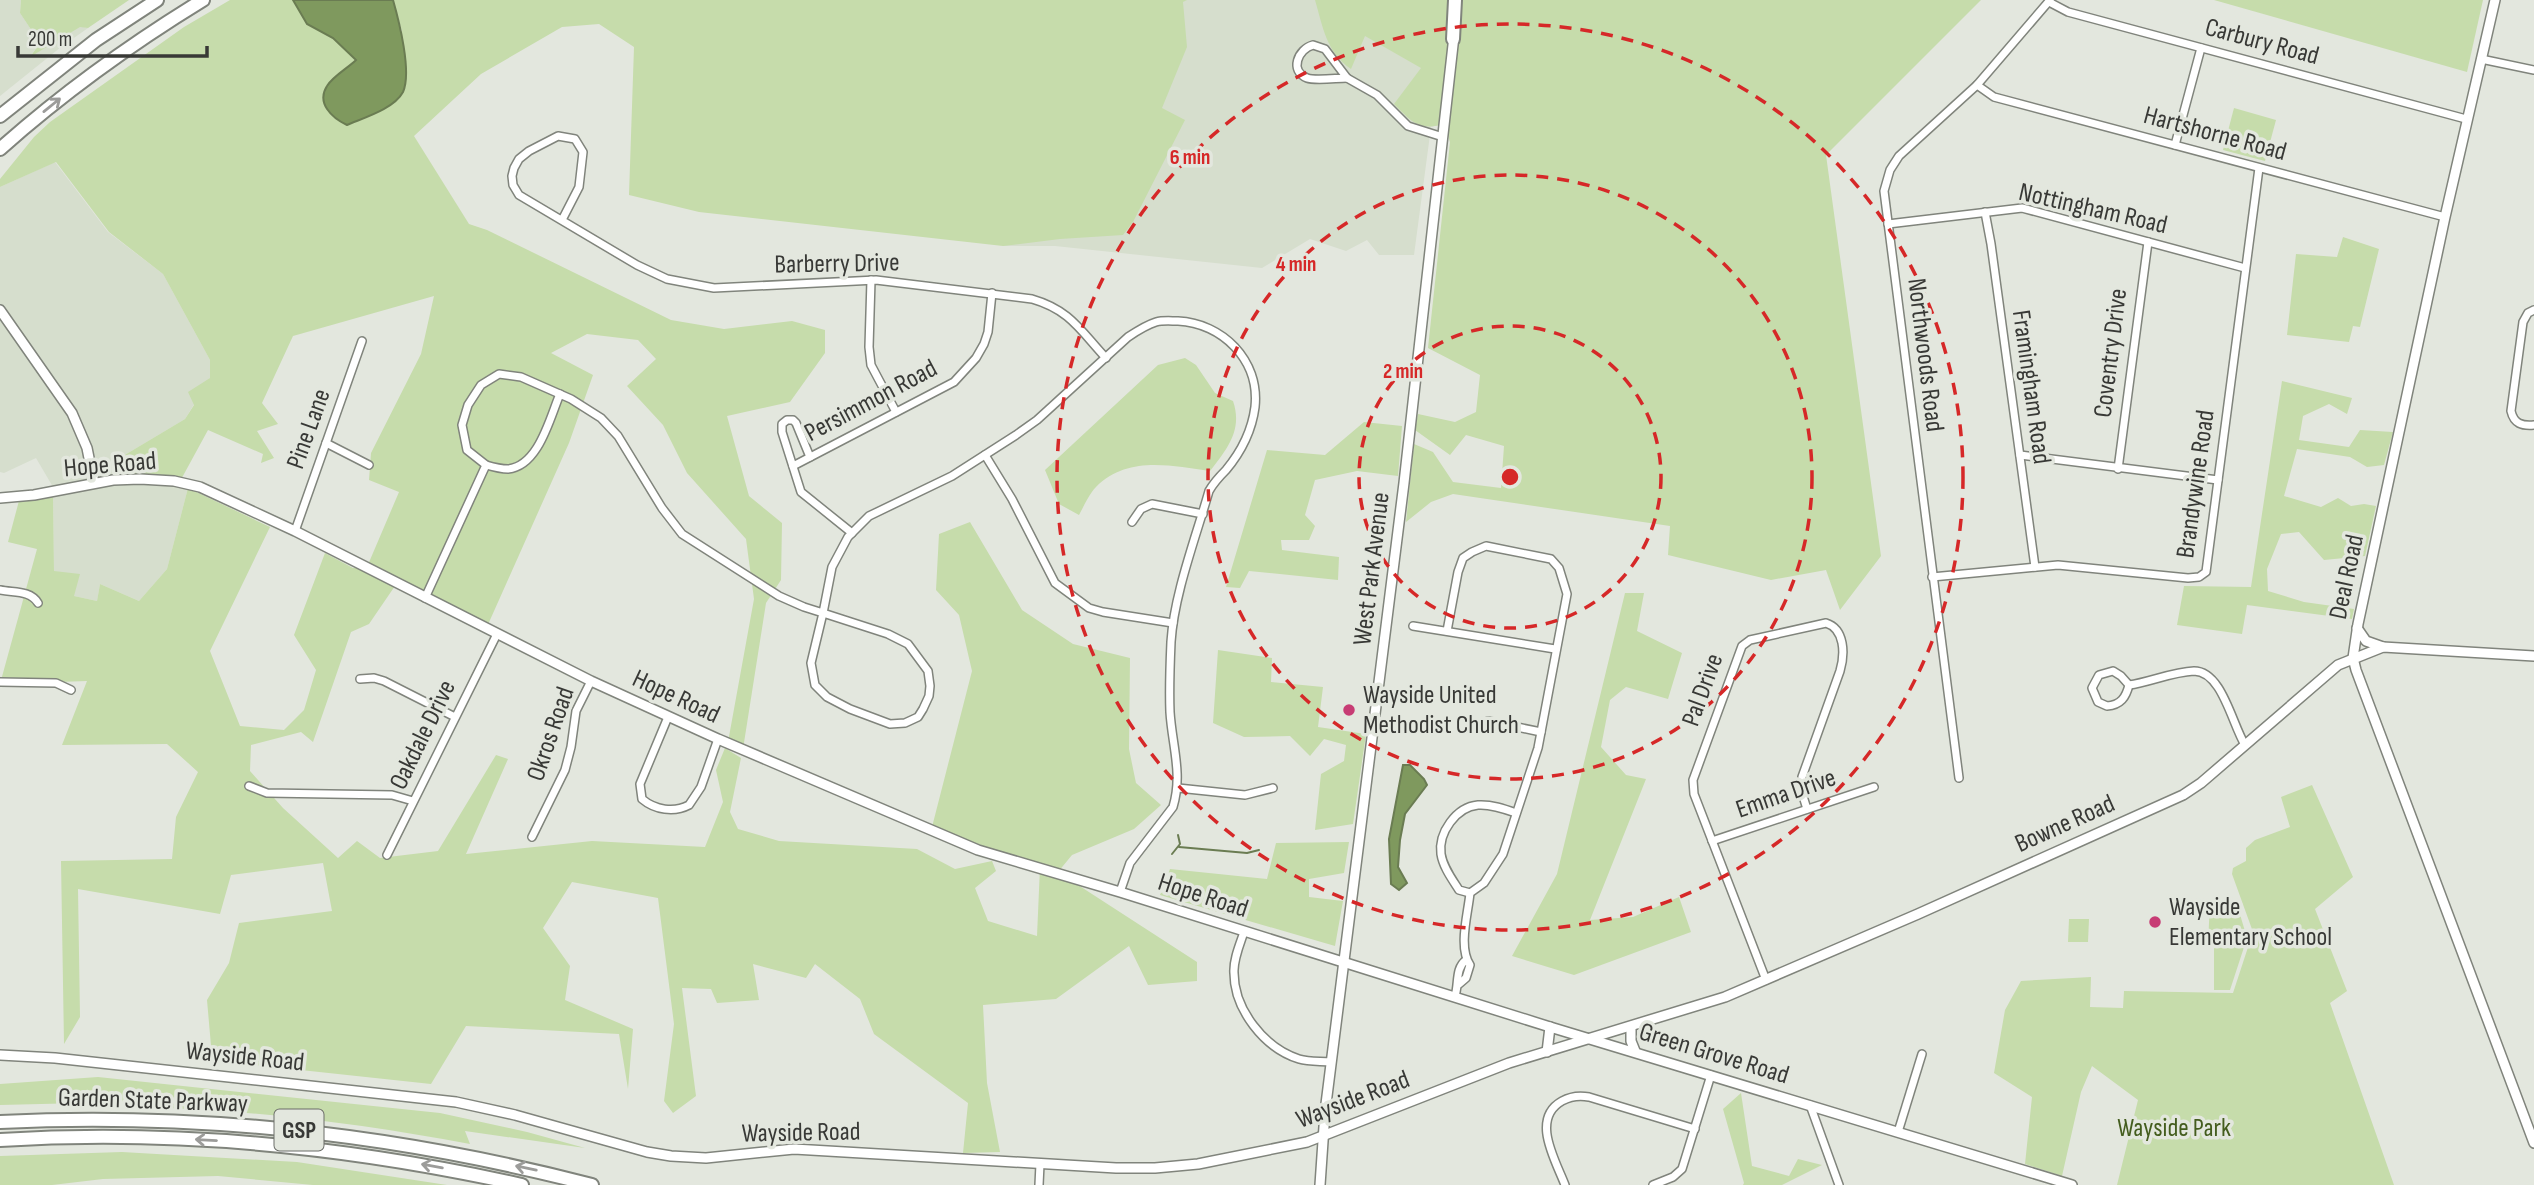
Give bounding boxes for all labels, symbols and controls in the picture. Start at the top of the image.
street label: Carbury Road [2202,12,2322,72]
scale bar [18,14,206,58]
text: 200 m [28,27,72,52]
one-way arrow [42,97,60,112]
street label: Hartshorne Road [2140,100,2290,168]
text: 6 min [1170,145,1210,170]
street label: Nottingham Road [2016,177,2170,241]
street label: Barberry Drive [774,247,900,281]
text: 4 min [1276,252,1316,277]
street label: Northwoods Road [1900,276,1950,434]
street label: Coventry Drive [2088,287,2134,419]
street label: Framingham Road [2005,308,2057,466]
street label: Persimmon Road [800,353,942,449]
text: 2 min [1383,359,1423,384]
street label: Pine Lane [280,385,338,473]
street label: Brandywine Road [2170,408,2222,560]
street label: Hope Road [62,446,158,484]
centre of rings [1498,465,1522,489]
street label: West Park Avenue [1347,491,1397,647]
street label: Deal Road [2323,532,2371,622]
street label: Pal Drive [1676,649,1730,731]
street label: Hope Road [627,663,725,731]
street label: Oakdale Drive [383,675,463,795]
place label: Wayside United Methodist Church [1363,680,1519,741]
street label: Okros Road [520,683,582,785]
marker: Wayside United Methodist Church [1341,702,1357,718]
street label: Emma Drive [1732,762,1840,826]
street label: Bowne Road [2010,788,2120,860]
street label: Hope Road [1154,867,1252,925]
place label: Wayside Elementary School [2169,892,2332,953]
marker: Wayside Elementary School [2147,914,2163,930]
street label: Green Grove Road [1636,1017,1792,1091]
street label: Wayside Road [184,1035,306,1079]
street label: Wayside Road [1292,1064,1414,1136]
street label: Garden State Parkway [58,1082,248,1120]
road number: GSP [274,1110,324,1150]
park label: Wayside Park [2117,1113,2231,1144]
street label: Wayside Road [741,1116,861,1150]
one-way arrow [195,1133,218,1146]
one-way arrow [421,1159,444,1173]
one-way arrow [515,1161,538,1175]

